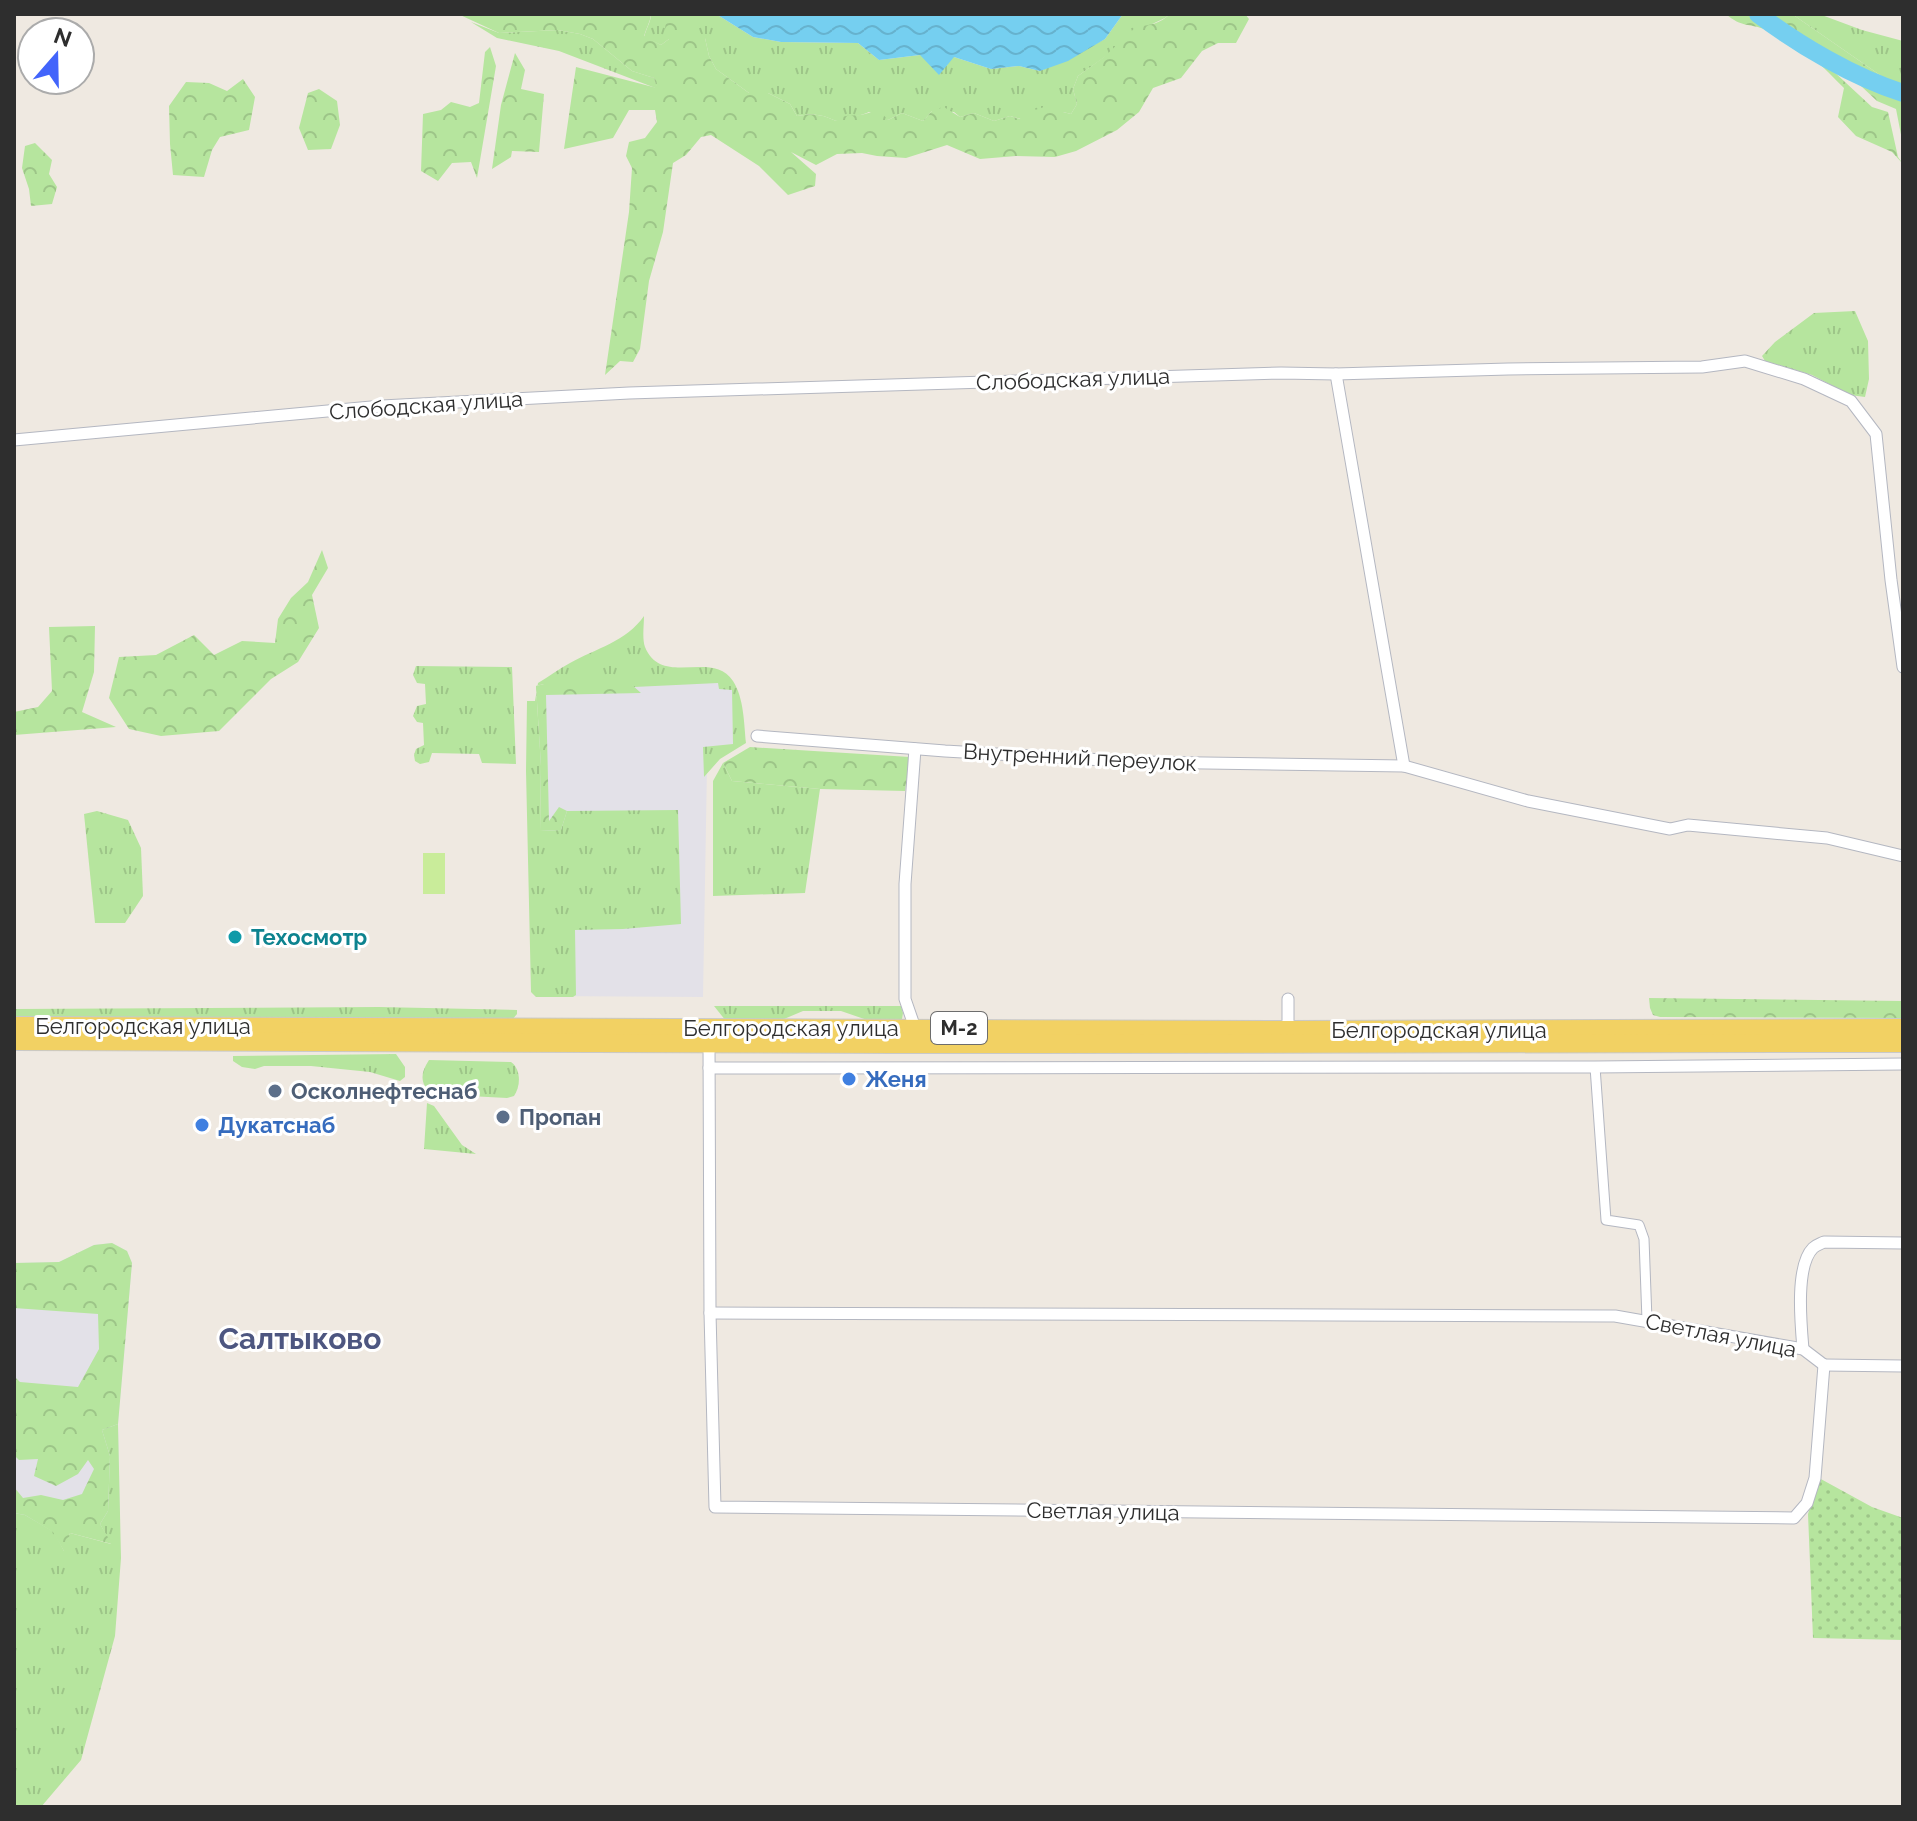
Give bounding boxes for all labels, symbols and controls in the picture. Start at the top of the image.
north arrow [16,16,96,96]
text: N [51,22,75,52]
street label: Слободская улица [976,363,1170,395]
street label: Слободская улица [328,385,524,425]
street label: Внутренний переулок [962,738,1198,776]
place label: Техосмотр [251,924,367,950]
marker: Техосмотр [226,928,244,946]
road number: М-2 [931,1012,987,1044]
street label: Белгородская улица [35,1013,251,1039]
street label: Белгородская улица [683,1015,899,1041]
street label: Белгородская улица [1331,1017,1547,1043]
place label: Женя [865,1066,927,1092]
marker: Женя [840,1070,858,1088]
place label: Осколнефтеснаб [291,1078,478,1104]
marker: Осколнефтеснаб [266,1082,284,1100]
place label: Пропан [519,1104,601,1130]
marker: Пропан [494,1108,512,1126]
place label: Дукатснаб [218,1112,336,1138]
marker: Дукатснаб [193,1116,211,1134]
street label: Светлая улица [1643,1308,1799,1362]
district label: Салтыково [218,1321,382,1356]
street label: Светлая улица [1026,1497,1180,1525]

